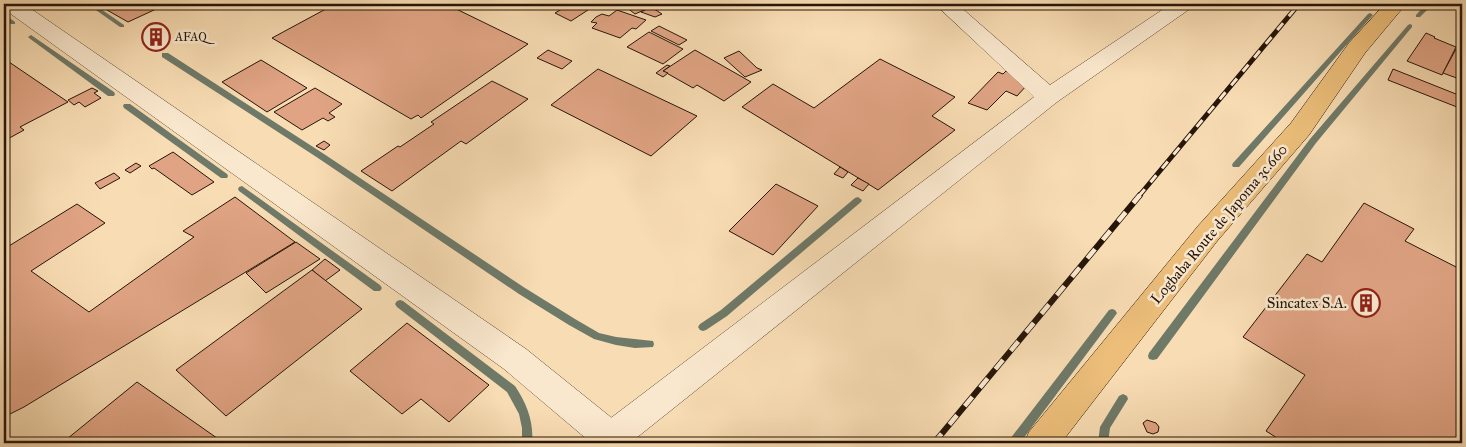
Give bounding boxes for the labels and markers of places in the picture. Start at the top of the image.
building icon: AFAQ [141,22,171,52]
place label: AFAQ [174,30,215,44]
building icon: Sincatex S.A. [1351,288,1381,318]
place label: Sincatex S.A. [1267,294,1347,312]

